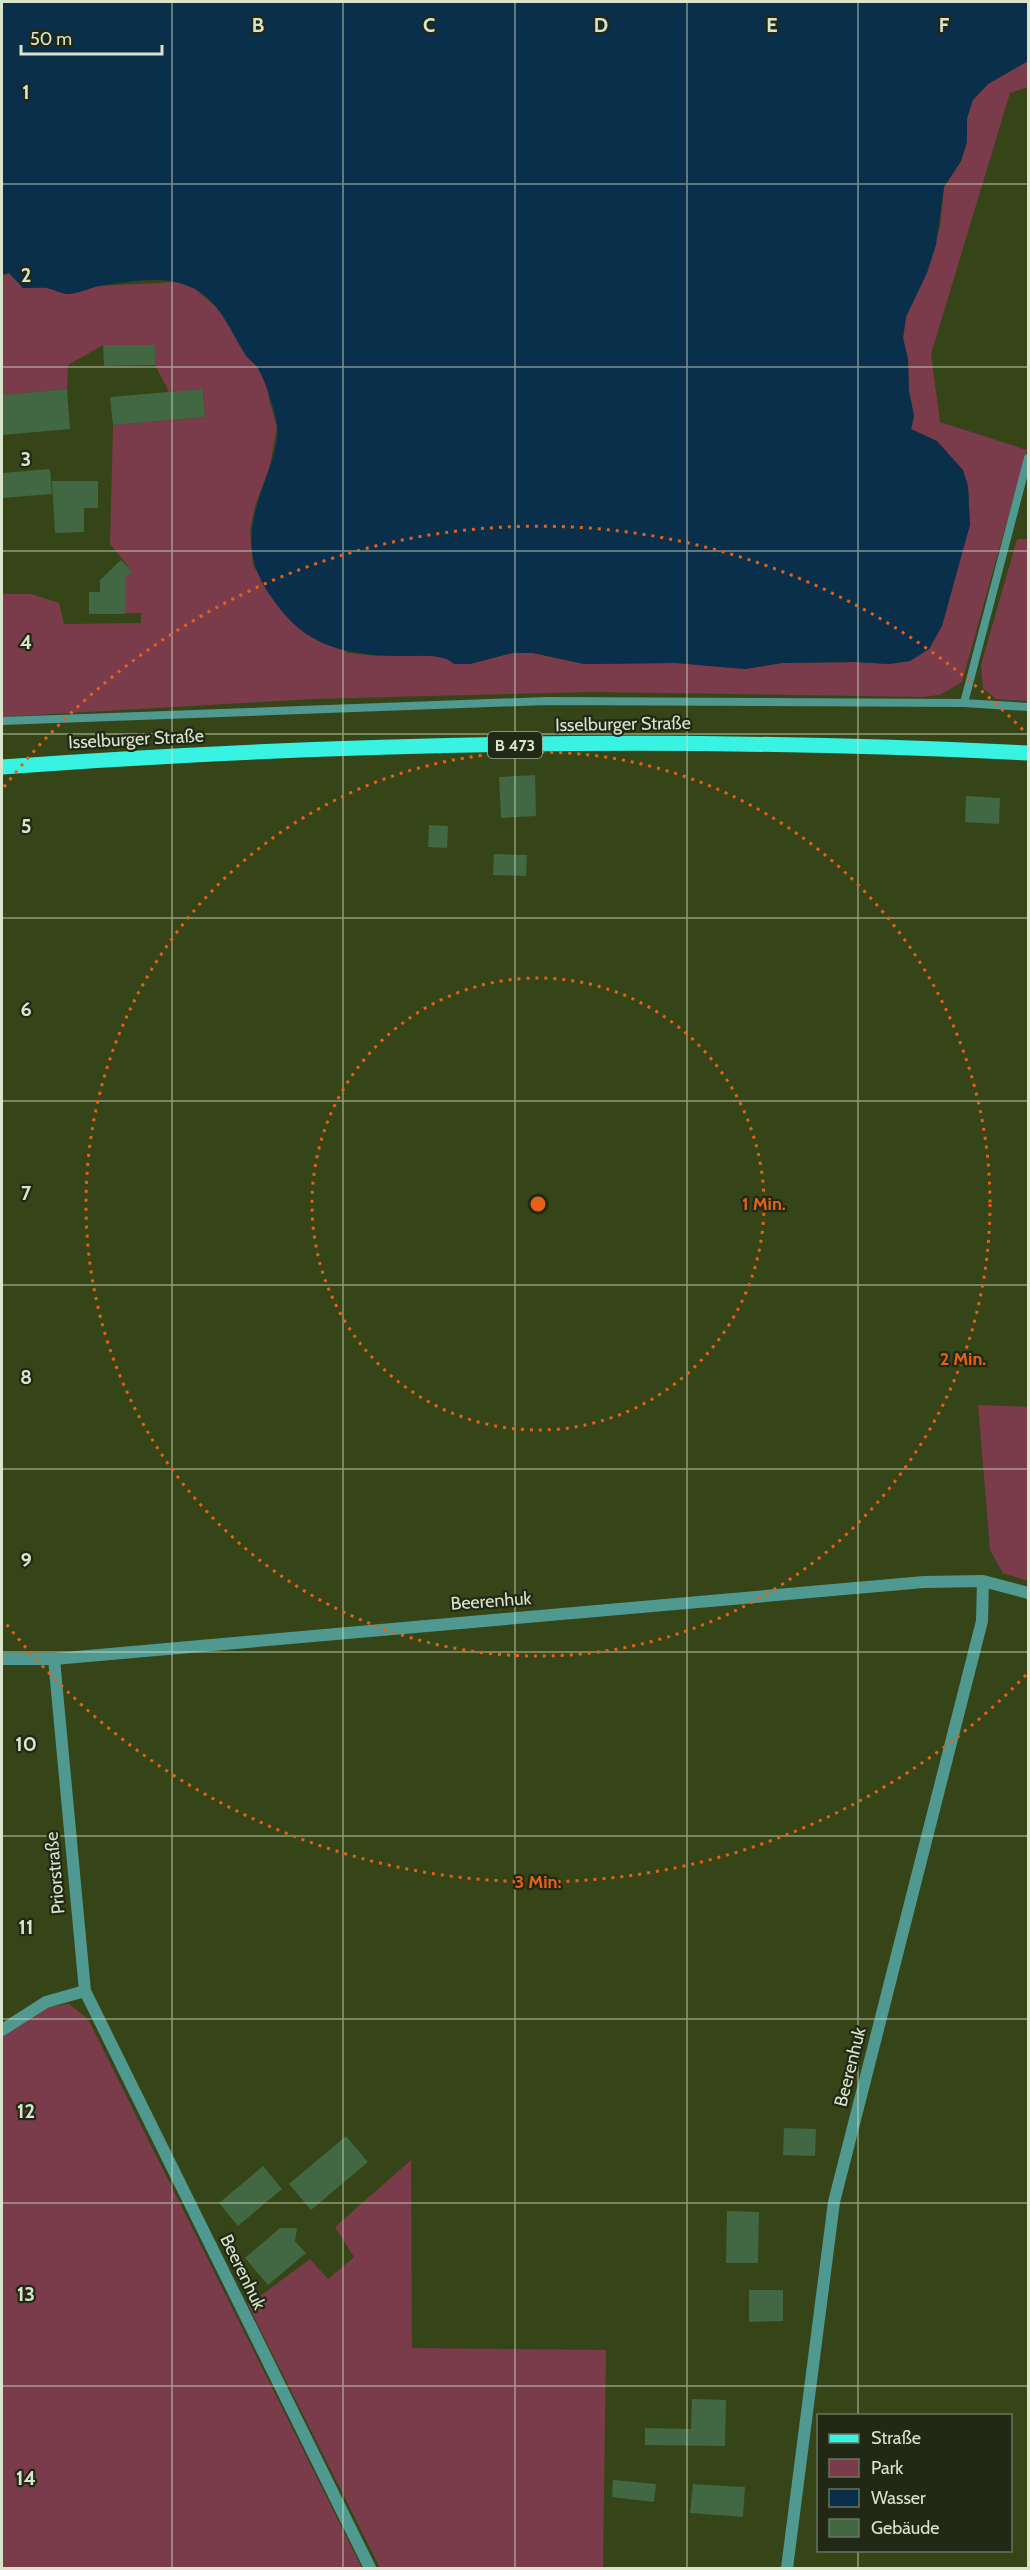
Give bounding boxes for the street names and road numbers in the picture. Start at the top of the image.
street label: Isselburger Straße [555,712,691,736]
street label: Isselburger Straße [68,724,204,754]
road number: B 473 [488,732,542,758]
street label: Beerenhuk [450,1587,533,1615]
street label: Priorstraße [40,1831,70,1915]
street label: Beerenhuk [830,2024,871,2109]
street label: Beerenhuk [215,2231,271,2314]

